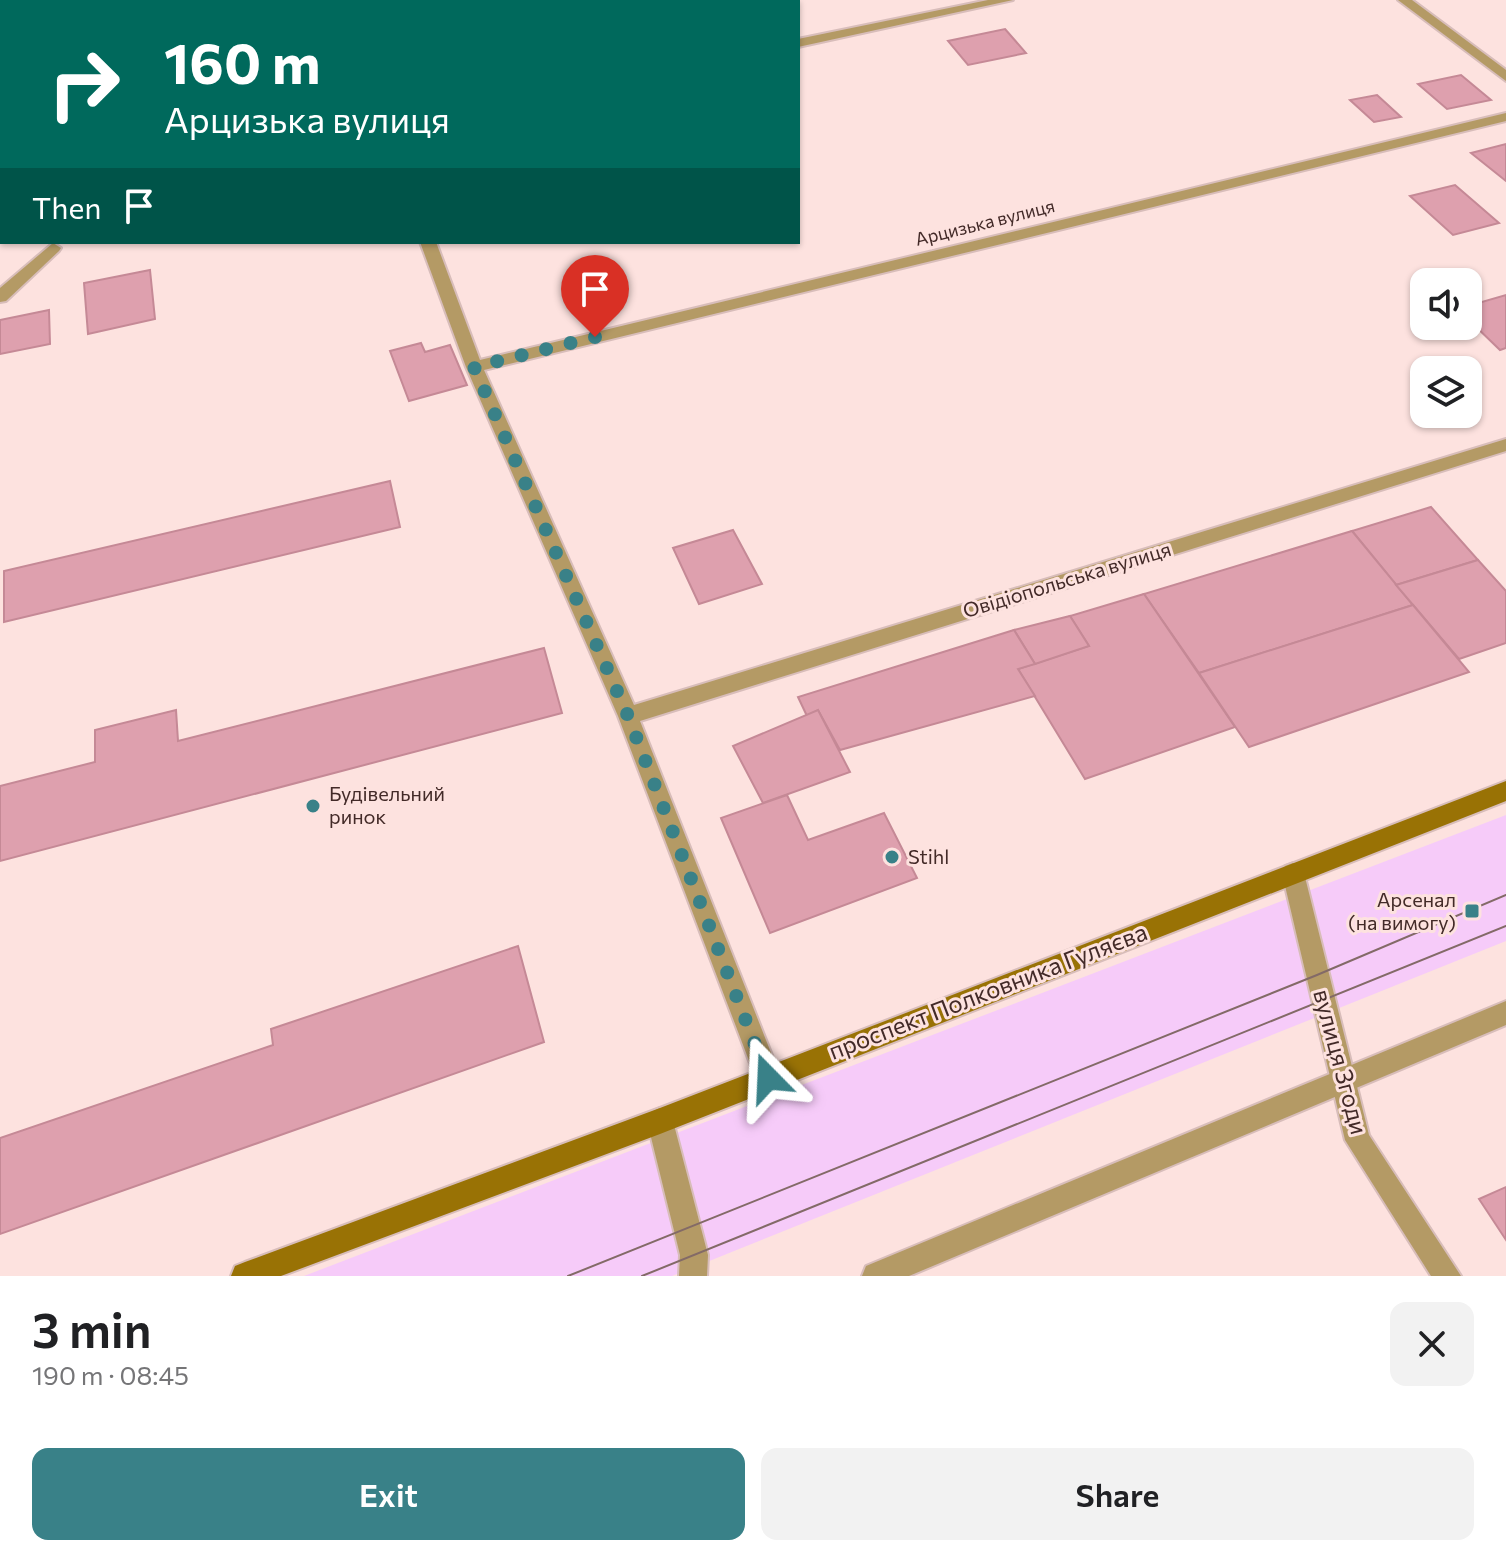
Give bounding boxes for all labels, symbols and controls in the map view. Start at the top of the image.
text: 160 m [164,27,321,96]
icon: right [32,32,136,136]
text: Арцизька вулиця [164,96,450,140]
icon: arrive [117,184,161,228]
text: Then [32,188,101,225]
street label: Арцизька вулиця [913,194,1057,250]
pin [561,255,629,337]
icon: arrive [573,267,617,311]
map controls [1410,268,1482,428]
button: sound [1410,268,1482,340]
button: layers [1410,356,1482,428]
street label: Овідіопольська вулиця [960,536,1174,622]
place label: Будівельний ринок [329,781,445,828]
marker: Будівельний ринок [304,797,322,815]
place label: Stihl [908,844,949,868]
marker: Stihl [883,848,901,866]
place label: Арсенал (на вимогу) [1348,887,1456,934]
marker: Арсенал (на вимогу) [1463,902,1481,920]
street label: проспект Полковника Гуляєва [824,916,1151,1065]
street label: вулиця Згоди [1308,986,1375,1137]
position arrow [726,1036,810,1120]
text: 3 min [32,1299,152,1358]
button: close [1390,1302,1474,1386]
text: 190 m · 08:45 [32,1359,189,1390]
button: Exit [32,1448,745,1540]
button: Share [761,1448,1474,1540]

